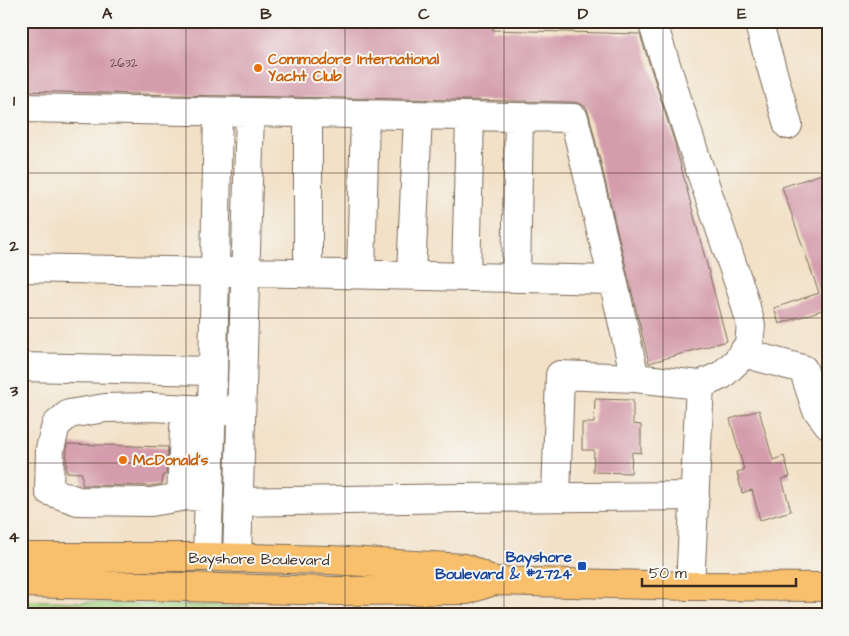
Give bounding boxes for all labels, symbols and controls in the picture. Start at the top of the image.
text: A [102,3,113,25]
text: B [260,3,272,25]
text: C [418,3,430,25]
text: D [578,3,589,25]
text: E [737,3,747,25]
place label: Commodore International Yacht Club [268,49,440,87]
house number: 2632 [110,55,138,72]
marker: Commodore International Yacht Club [252,62,264,74]
text: 1 [13,90,16,112]
text: 2 [8,235,19,257]
text: 3 [9,380,19,402]
place label: McDonald's [133,450,209,471]
marker: McDonald's [117,454,129,466]
text: 4 [9,526,20,548]
place label: Bayshore Boulevard & #2724 [435,547,573,585]
street label: Bayshore Boulevard [188,548,330,572]
scale bar [642,556,795,588]
marker: Bayshore Boulevard & #2724 [576,560,588,572]
text: 50 m [649,563,687,584]

